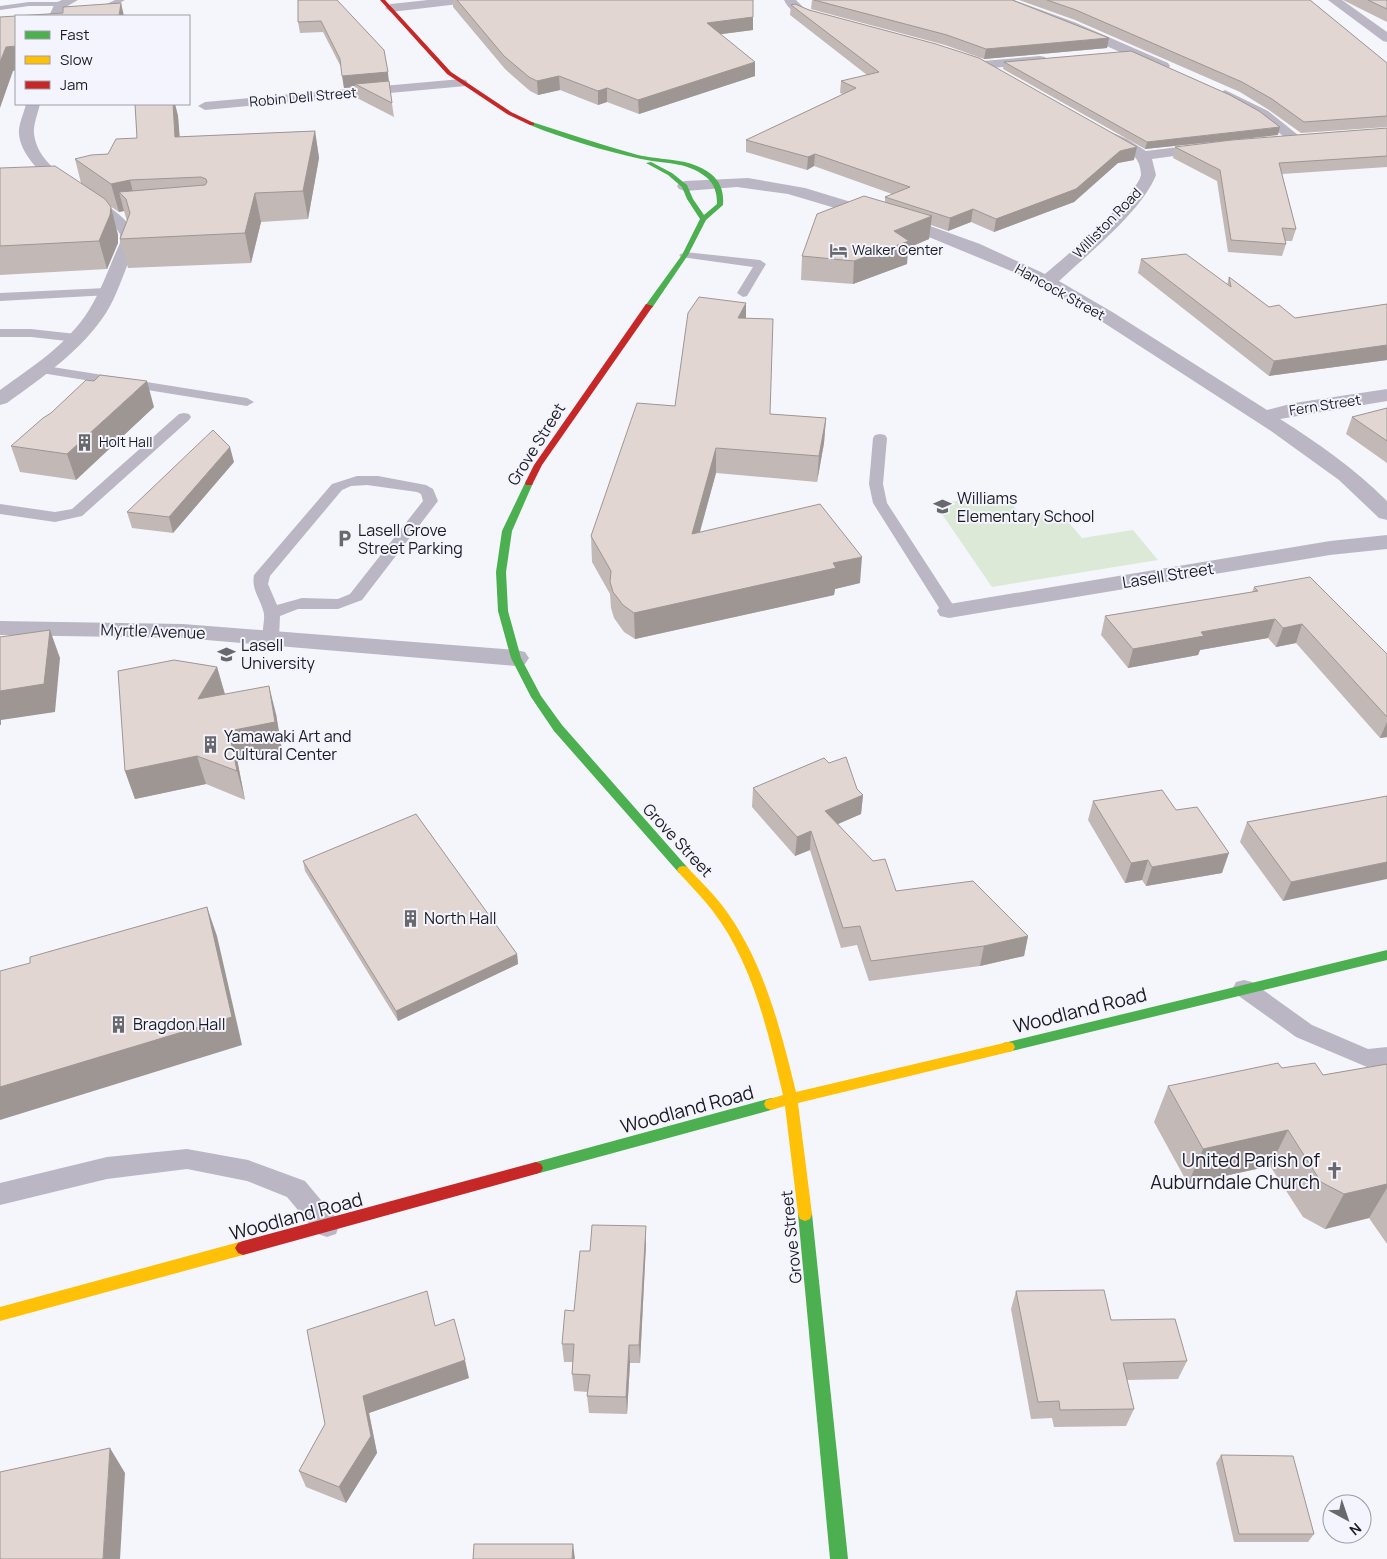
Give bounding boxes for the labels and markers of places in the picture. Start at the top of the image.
hotel icon: Walker Center [828,240,848,260]
place label: Walker Center [852,240,943,259]
building icon: Holt Hall [75,432,95,452]
place label: Holt Hall [99,432,152,451]
place label: Williams Elementary School [957,487,1095,527]
school or university icon: Williams Elementary School [933,497,953,517]
place label: Lasell Grove Street Parking [358,519,463,559]
parking icon: Lasell Grove Street Parking [334,529,354,549]
place label: Lasell University [241,634,315,674]
school or university icon: Lasell University [217,644,237,664]
place label: Yamawaki Art and Cultural Center [224,725,352,765]
building icon: Yamawaki Art and Cultural Center [200,735,220,755]
place label: North Hall [424,907,497,929]
building icon: North Hall [400,908,420,928]
place label: Bragdon Hall [133,1013,226,1035]
building icon: Bragdon Hall [109,1014,129,1034]
place label: United Parish of Auburndale Church [1150,1147,1320,1195]
church icon: United Parish of Auburndale Church [1324,1161,1344,1181]

